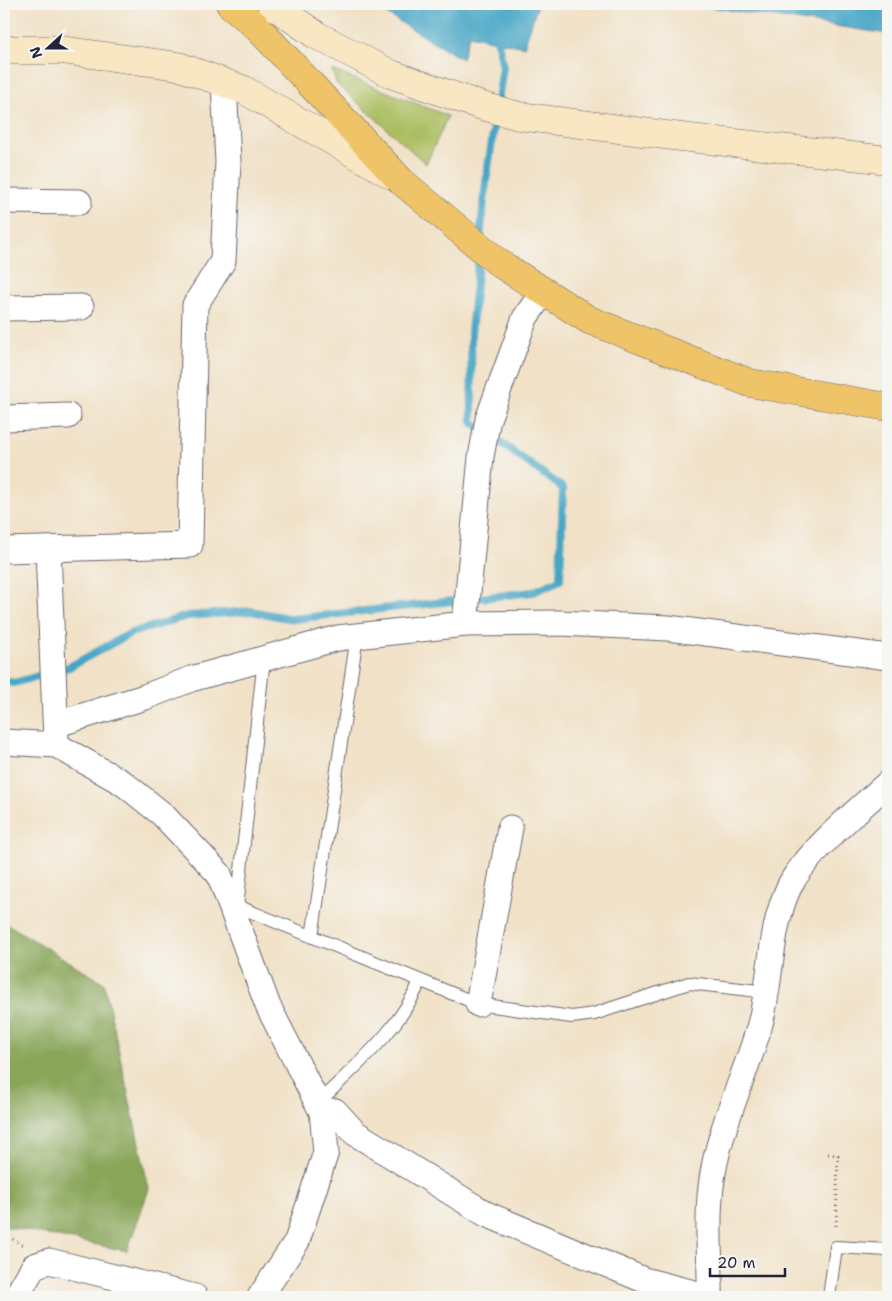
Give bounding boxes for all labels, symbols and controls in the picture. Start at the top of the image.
north arrow [22,22,72,72]
text: N [25,44,46,61]
scale bar [710,1246,784,1278]
text: 20 m [717,1253,756,1273]

